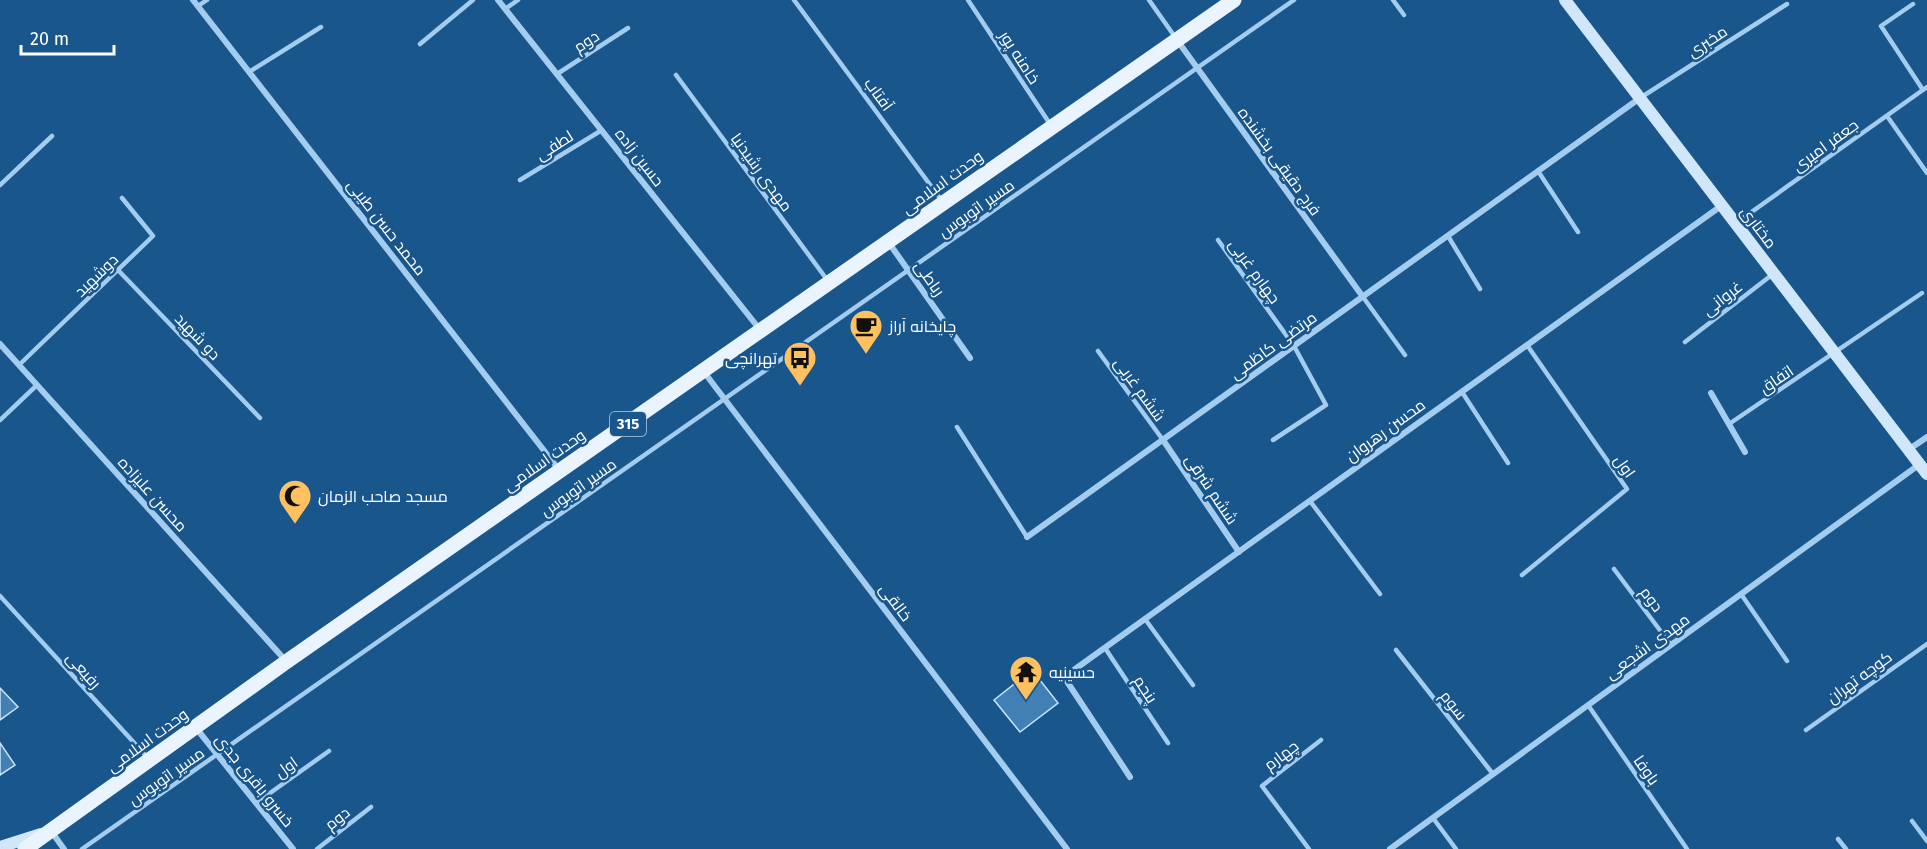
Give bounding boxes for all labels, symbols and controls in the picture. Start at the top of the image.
scale bar [21,18,114,56]
street label: مخبری [1684,22,1731,62]
street label: دوم [570,26,604,58]
street label: خامنه پور [993,26,1044,89]
text: 20 m [30,28,69,50]
street label: آفتاب [860,74,897,115]
street label: فرج دقیقی بخشنده [1232,103,1325,220]
street label: جعفر امیری [1789,115,1863,176]
street label: حسین زاده [610,125,668,191]
street label: لطفی [532,127,577,165]
street label: مهدی رشیدنیا [726,129,796,216]
street label: وحدت اسلامی [898,147,987,219]
street label: محمد حسن طیبی [342,175,430,280]
street label: مسیر اتوبوس [935,175,1019,242]
street label: مختاری [1736,202,1781,253]
street label: چهارم غربی [1223,235,1284,309]
street label: دوشهید [71,250,123,302]
street label: رباطی [910,257,949,300]
street label: غروانی [1698,277,1747,321]
street label: مرتضی کاظمی [1226,307,1321,384]
cafe icon: چایخانه آراز [848,308,884,355]
street label: دو شهید [170,309,225,364]
place label: چایخانه آراز [888,317,956,338]
bus stop icon: تهرانچی [782,340,818,387]
place label: تهرانچی [725,349,778,370]
street label: ششم غربی [1108,354,1169,426]
street label: اتفاق [1755,361,1798,399]
street label: محسن رهروان [1342,395,1430,467]
road number: 315 [610,412,646,436]
street label: وحدت اسلامی [500,425,590,496]
street label: ششم شرقی [1180,451,1242,529]
street label: اول [1609,451,1639,482]
street label: محسن علیزاده [113,453,191,536]
street label: مسیر اتوبوس [537,454,621,521]
mosque icon: مسجد صاحب الزمان [277,478,313,525]
place label: مسجد صاحب الزمان [318,487,448,507]
street label: خالقی [874,580,916,626]
street label: دوم [1634,583,1667,617]
street label: مهدی اشجعی [1601,609,1694,684]
street label: کوچه تهران [1823,647,1897,709]
street label: رفیعی [61,648,105,693]
temple icon: حسینیه [1008,654,1044,701]
place label: حسینیه [1049,663,1095,682]
street label: پنجم [1128,672,1162,708]
street label: سوم [1435,687,1471,725]
street label: وحدت اسلامی [103,705,192,777]
street label: خسرو باقری جدی [211,730,298,831]
street label: چهارم [1260,736,1304,776]
street label: مسیر اتوبوس [125,743,209,810]
street label: باوفا [1630,752,1664,789]
street label: اول [271,753,302,783]
street label: دوم [321,803,355,836]

